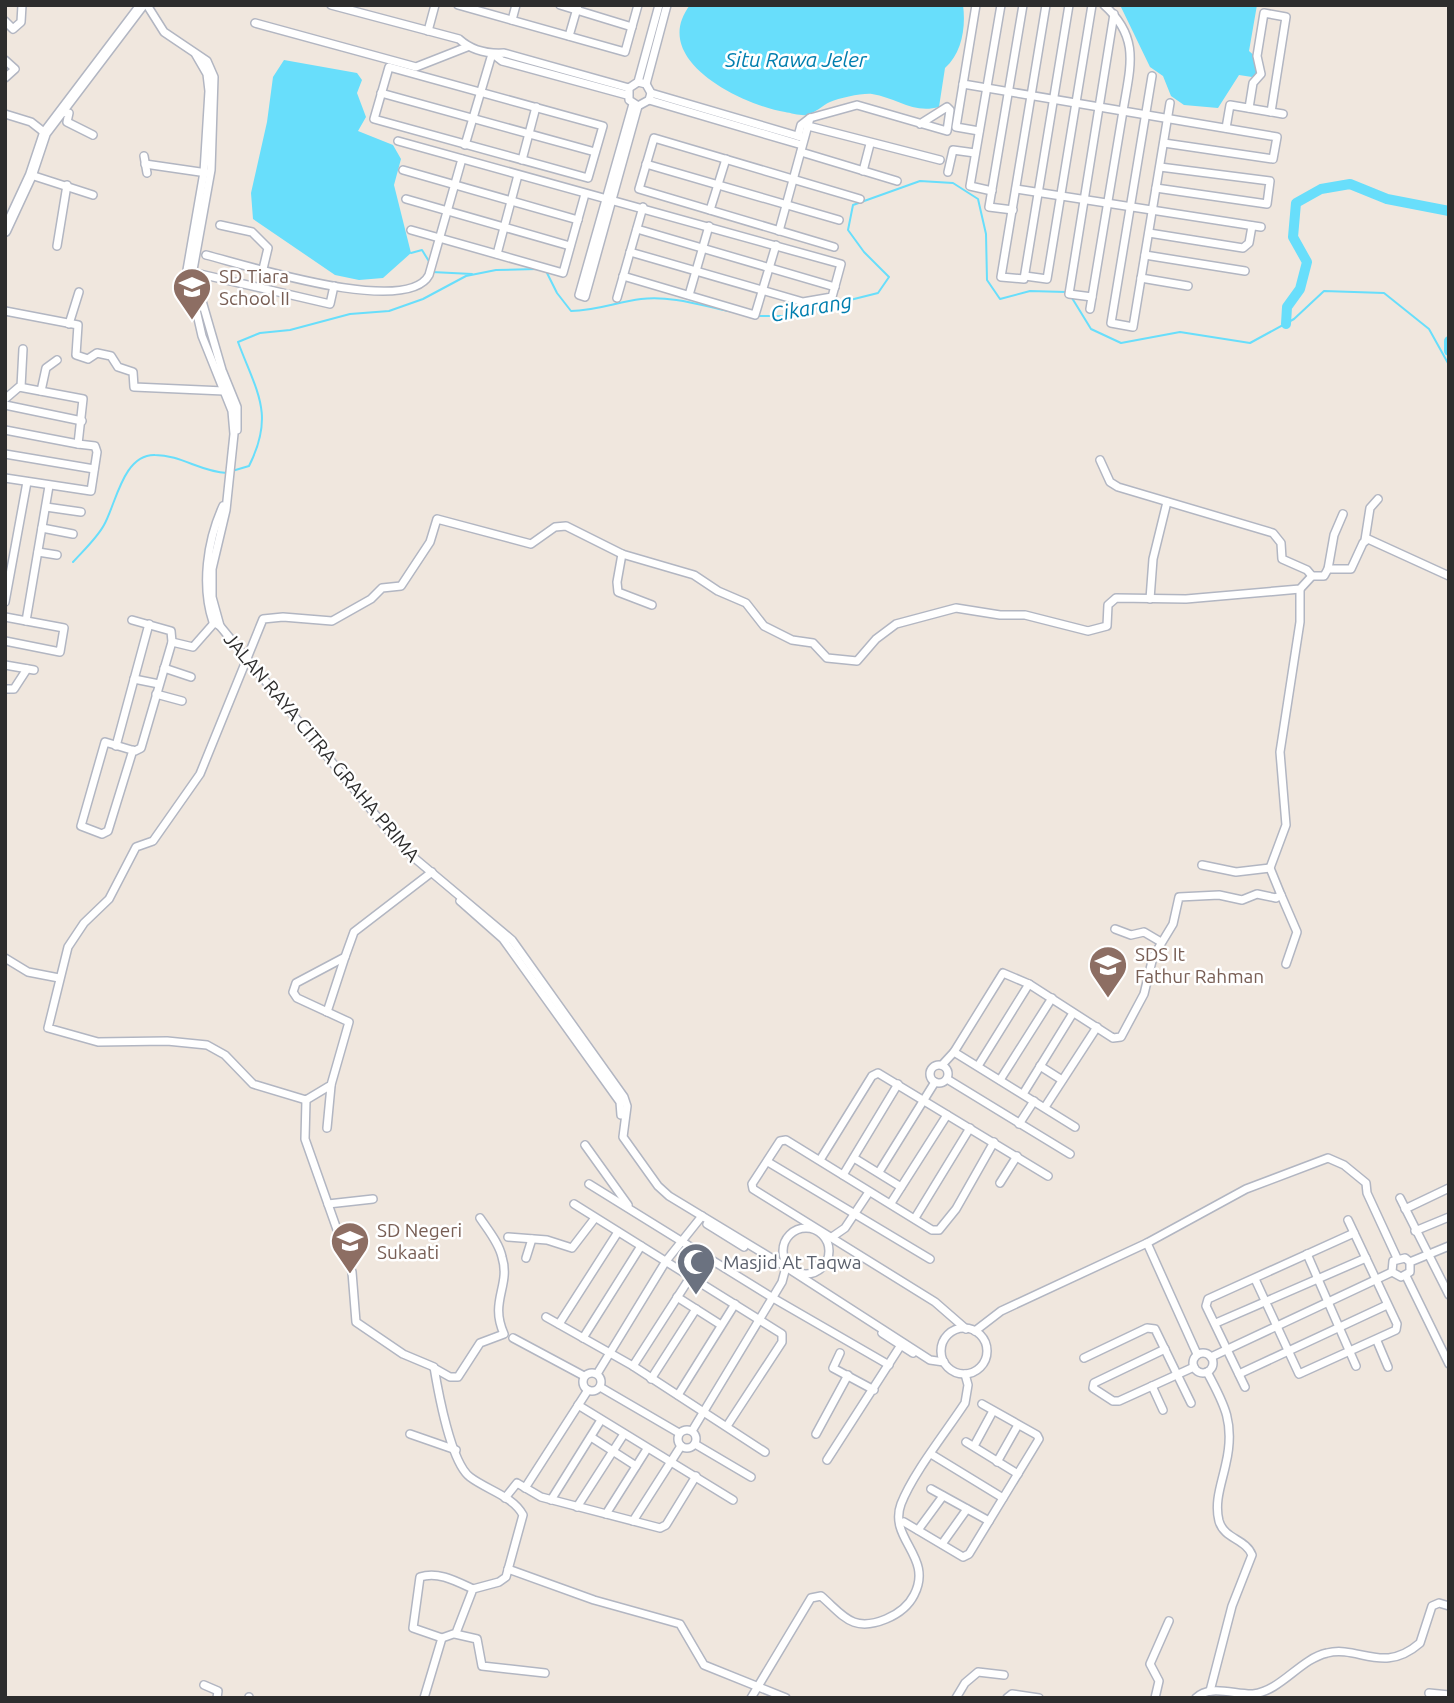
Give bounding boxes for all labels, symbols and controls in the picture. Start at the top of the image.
water label: Situ Rawa Jeler [724,47,868,71]
place label: SD Tiara School II [219,265,290,309]
school or university icon: SD Tiara School II [171,266,213,321]
water label: Cikarang [768,288,854,326]
street label: JALAN RAYA CITRA GRAHA PRIMA [220,628,425,867]
place label: SDS It Fathur Rahman [1135,943,1264,987]
school or university icon: SDS It Fathur Rahman [1087,944,1129,999]
place label: SD Negeri Sukaati [377,1219,462,1263]
school or university icon: SD Negeri Sukaati [329,1220,371,1275]
mosque icon: Masjid At Taqwa [675,1241,717,1296]
place label: Masjid At Taqwa [723,1251,862,1273]

